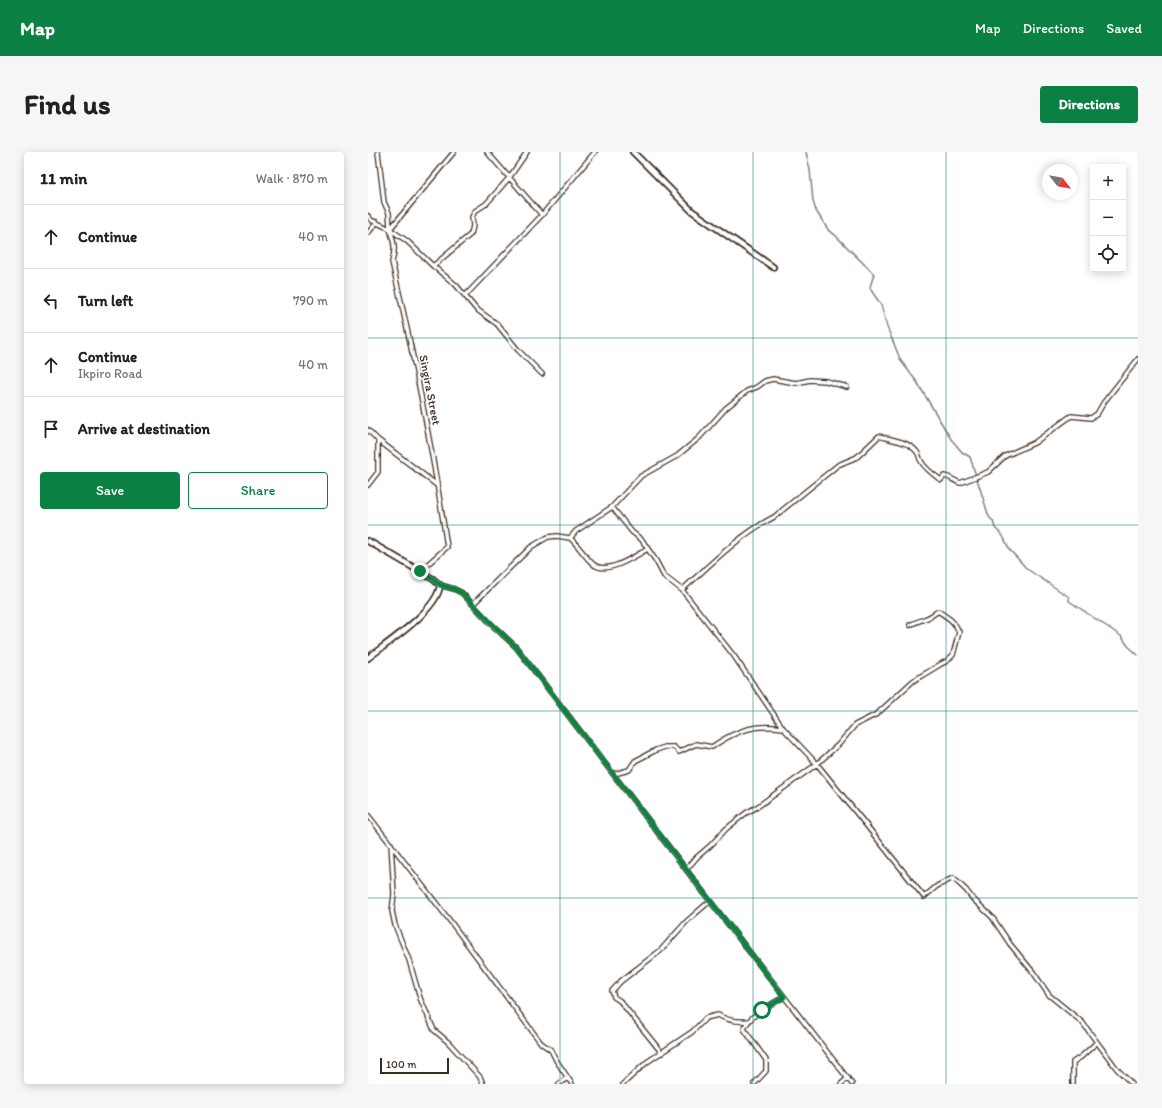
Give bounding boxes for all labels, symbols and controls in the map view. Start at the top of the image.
text: Map [20,17,55,40]
text: Map [975,20,1001,37]
text: Directions [1023,20,1084,37]
text: Saved [1106,20,1142,37]
button: Directions [1040,86,1138,123]
text: Find us [24,87,111,121]
north arrow [1042,164,1078,200]
map controls [1090,164,1126,272]
button: + [1090,164,1126,200]
text: 11 min [40,168,87,188]
text: Walk · 870 m [256,171,328,186]
button: − [1090,200,1126,236]
icon: ahead [40,226,62,248]
text: Continue [78,228,137,246]
text: 40 m [298,229,328,244]
button: locate [1090,236,1126,272]
icon: left [40,290,62,312]
text: Turn left [78,292,133,310]
text: 790 m [293,293,328,308]
text: Continue [78,348,137,366]
icon: ahead [40,354,62,376]
street label: Singira Street [416,354,444,427]
text: 40 m [298,357,328,372]
text: Ikpiro Road [78,366,142,381]
icon: arrive [40,418,62,440]
text: Arrive at destination [78,420,210,438]
button: Save [40,472,180,509]
button: Share [188,472,328,509]
route end [411,562,429,580]
route start [753,1001,771,1019]
scale bar [380,1056,449,1075]
text: 100 m [386,1058,416,1071]

